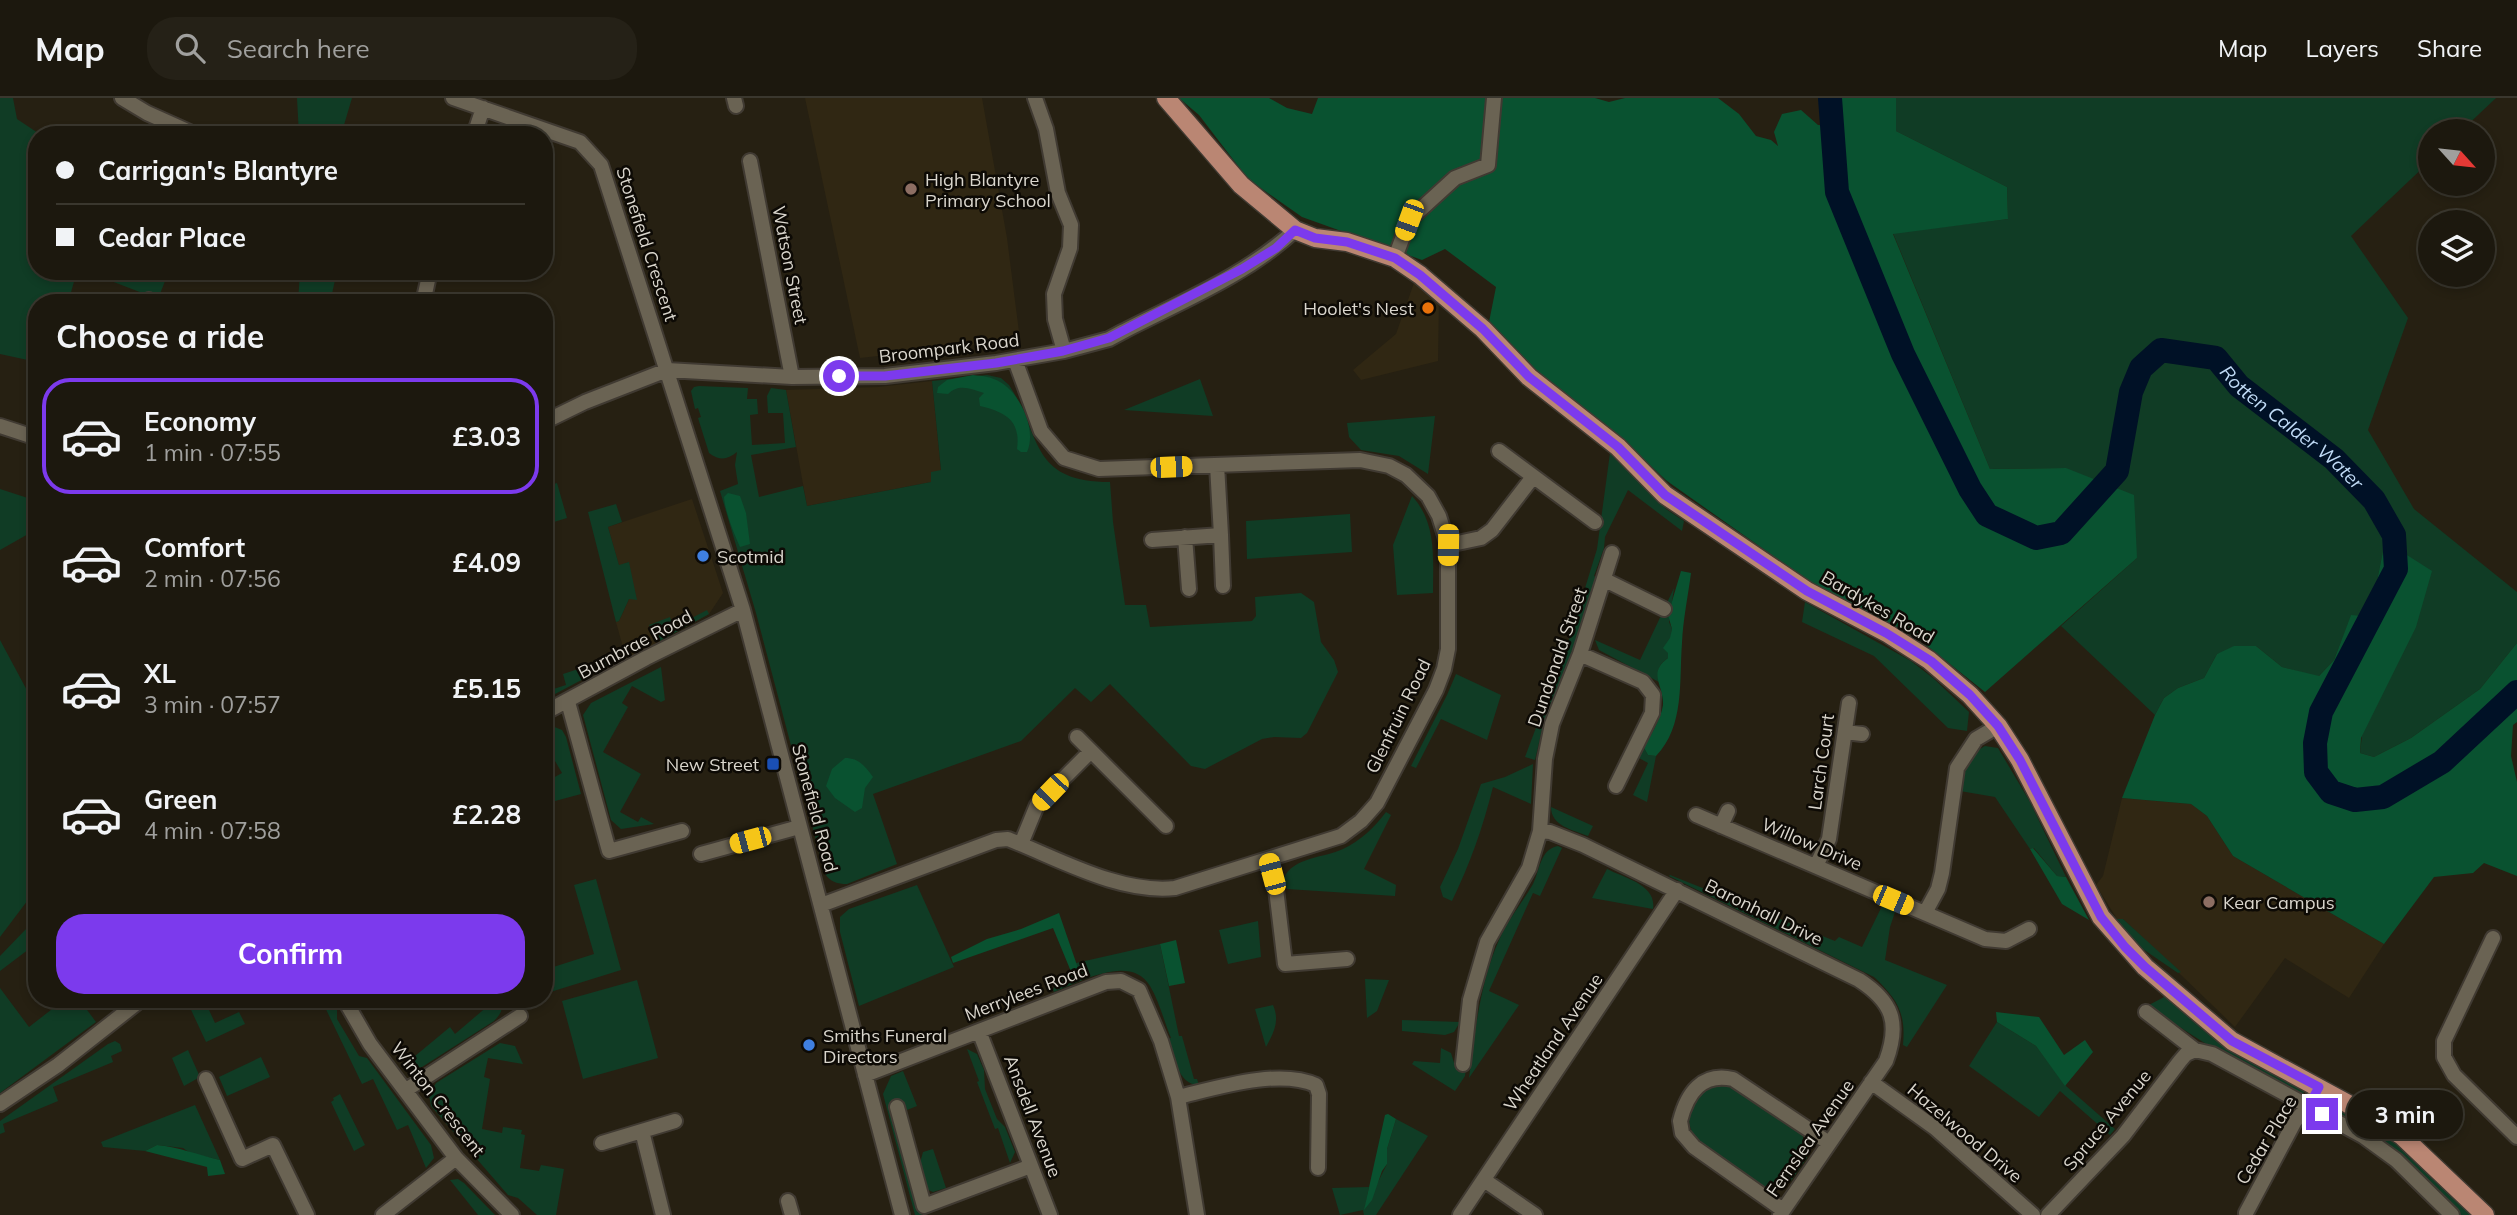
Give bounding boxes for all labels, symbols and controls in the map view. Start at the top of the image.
search box [147,17,637,80]
text: Map [35,28,105,69]
icon: search [171,29,209,67]
text: Search here [227,32,370,65]
text: Map [2218,33,2267,63]
text: Layers [2305,33,2379,63]
text: Share [2417,33,2482,63]
north arrow [2418,119,2496,196]
map controls [2418,119,2495,287]
text: Carrigan's Blantyre [98,154,338,187]
street label: Stonefield Crescent [611,164,683,324]
place label: High Blantyre Primary School [925,168,1051,212]
marker: High Blantyre Primary School [903,181,919,197]
car [1392,197,1427,243]
street label: Watson Street [767,204,813,326]
button: layers [2418,210,2495,287]
text: Cedar Place [98,221,246,254]
place label: Hoolet's Nest [1303,297,1414,320]
marker: Hoolet's Nest [1420,300,1436,316]
text: Choose a ride [56,316,264,356]
street label: Broompark Road [877,328,1021,368]
route start [823,360,855,392]
water label: Rotten Calder Water [2215,360,2369,495]
icon: car [60,405,123,468]
text: Economy [144,405,256,438]
text: £3.03 [452,420,521,453]
text: 1 min · 07:55 [144,438,281,467]
car [1150,456,1193,478]
car [1438,524,1459,566]
icon: car [60,531,123,594]
text: Comfort [144,531,245,564]
place label: Scotmid [717,545,784,568]
text: £4.09 [452,546,521,579]
marker: Scotmid [695,548,711,564]
text: 2 min · 07:56 [144,564,281,593]
street label: Bardykes Road [1818,565,1938,649]
street label: Dundonald Street [1522,584,1592,730]
street label: Burnbrae Road [574,604,696,684]
street label: Glenfruin Road [1360,655,1436,777]
icon: car [60,657,123,720]
text: XL [144,657,176,690]
text: £5.15 [452,672,521,705]
text: 3 min · 07:57 [144,690,281,719]
street label: Larch Court [1803,712,1839,812]
street label: Stonefield Road [787,741,843,875]
place label: New Street [666,753,759,776]
marker: New Street [765,756,781,772]
car [1028,770,1073,814]
icon: car [60,783,123,846]
text: Green [144,783,217,816]
text: £2.28 [452,798,521,831]
street label: Willow Drive [1758,813,1866,875]
text: 4 min · 07:58 [144,816,281,845]
car [727,824,774,856]
car [1257,851,1288,897]
street label: Baronhall Drive [1701,874,1827,950]
car [1870,882,1917,918]
place label: Kear Campus [2223,891,2335,914]
marker: Kear Campus [2201,894,2217,910]
button: Confirm [56,914,525,994]
street label: Merrylees Road [961,958,1091,1026]
street label: Wheatland Avenue [1498,969,1608,1115]
place label: Smiths Funeral Directors [823,1024,947,1068]
street label: Winton Crescent [386,1037,490,1161]
marker: Smiths Funeral Directors [801,1037,817,1053]
street label: Ansdell Avenue [999,1052,1067,1180]
street label: Spruce Avenue [2058,1065,2156,1175]
street label: Fernslea Avenue [1761,1075,1859,1201]
street label: Hazelwood Drive [1903,1078,2027,1188]
callout: 3 min [2346,1090,2462,1138]
street label: Cedar Place [2230,1091,2302,1189]
route end [2306,1098,2338,1130]
text: 3 min [2375,1100,2435,1129]

